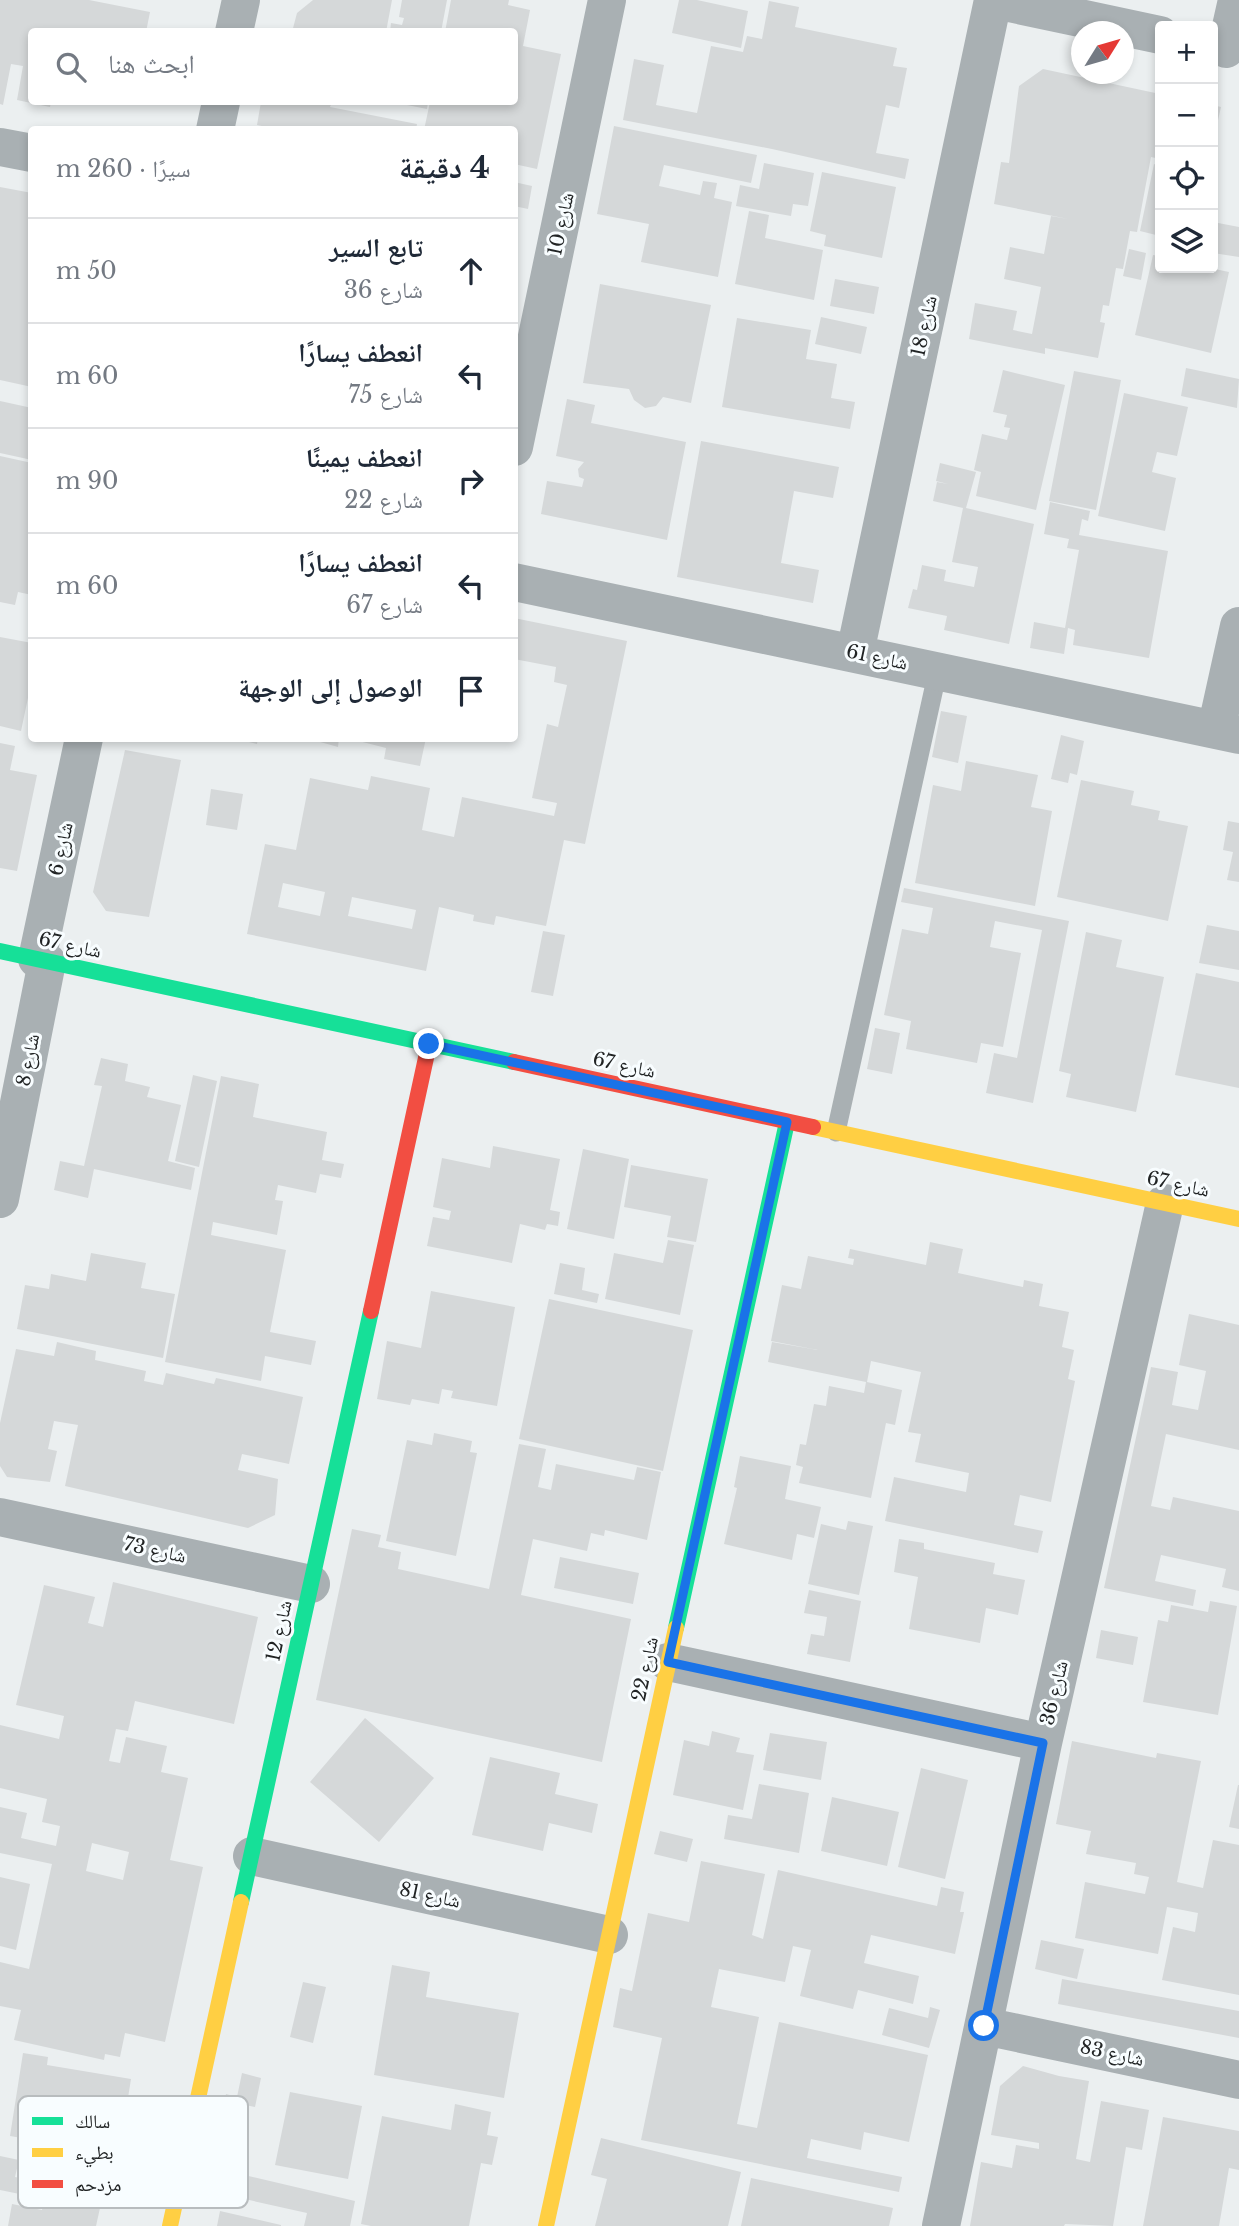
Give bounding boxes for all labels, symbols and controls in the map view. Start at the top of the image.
north arrow [1071,21,1134,84]
map controls [1155,21,1218,273]
button: + [1155,21,1218,84]
search box [28,28,518,105]
icon: search [52,48,90,86]
text: ابحث هنا [108,48,195,80]
button: − [1155,84,1218,147]
button: locate [1155,147,1218,210]
text: 4 دقيقة [399,149,490,186]
text: سيرًا · 260 m [56,155,191,183]
street label: شارع 10 [543,190,579,258]
button: layers [1155,210,1218,273]
text: تابع السير [329,232,423,264]
icon: ahead [452,252,490,290]
text: 50 m [56,257,117,285]
text: شارع 36 [344,276,423,304]
street label: شارع 18 [906,293,942,359]
text: انعطف يسارًا [298,337,423,369]
icon: left [452,357,490,395]
text: 60 m [56,362,119,390]
text: شارع 75 [348,381,423,409]
text: انعطف يمينًا [306,442,423,474]
icon: right [452,462,490,500]
text: 90 m [56,467,119,495]
text: شارع 22 [344,486,423,514]
text: انعطف يسارًا [298,547,423,579]
icon: left [452,567,490,605]
text: 60 m [56,572,119,600]
text: شارع 67 [346,591,423,619]
street label: شارع 61 [844,639,910,675]
text: الوصول إلى الوجهة [238,672,423,704]
icon: arrive [452,672,490,710]
street label: شارع 6 [44,820,78,878]
street label: شارع 67 [37,927,103,963]
route end [413,1028,444,1059]
street label: شارع 8 [12,1032,44,1088]
street label: شارع 67 [591,1047,657,1083]
street label: شارع 67 [1145,1166,1211,1202]
street label: شارع 73 [122,1532,188,1568]
street label: شارع 12 [261,1598,297,1664]
street label: شارع 22 [627,1635,663,1703]
street label: شارع 36 [1035,1659,1073,1727]
street label: شارع 81 [397,1877,463,1913]
route start [968,2010,999,2041]
street label: شارع 83 [1078,2035,1146,2071]
legend [18,2096,248,2208]
text: سالك [75,2110,110,2133]
text: بطيء [75,2141,114,2168]
text: مزدحم [75,2173,121,2197]

